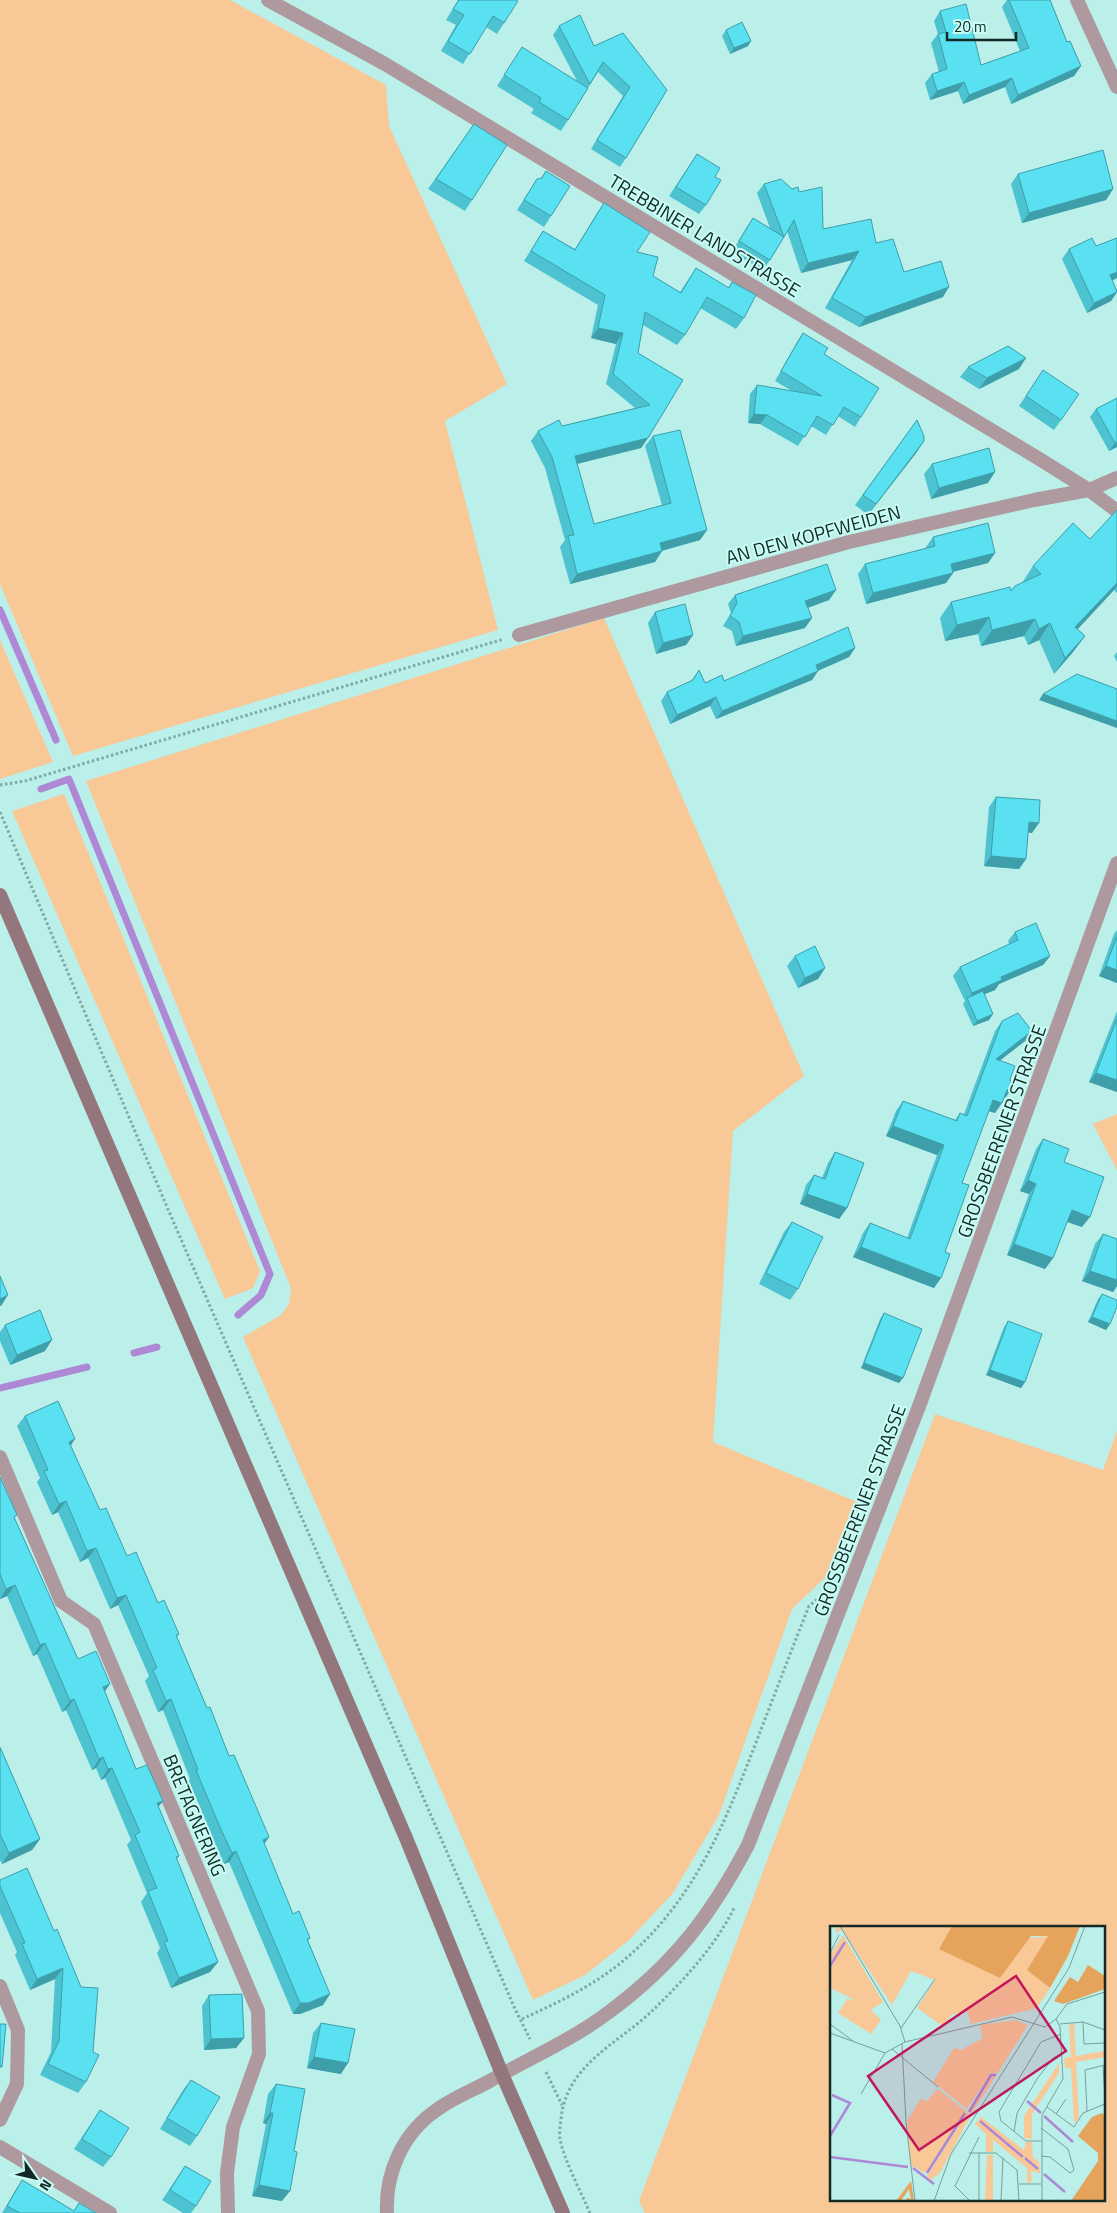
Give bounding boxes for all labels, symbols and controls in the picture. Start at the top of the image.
scale bar [947,10,1016,42]
text: 20 m [954,15,987,38]
street label: TREBBINER LANDSTRASSE [604,166,806,304]
street label: AN DEN KOPFWEIDEN [722,497,904,571]
street label: GROSSBEERENER STRASSE [949,1020,1053,1242]
street label: GROSSBEERENER STRASSE [805,1400,913,1620]
street label: BRETAGNERING [156,1749,234,1881]
inset map [830,1926,1104,2200]
north arrow [10,2153,60,2203]
text: N [35,2176,58,2195]

